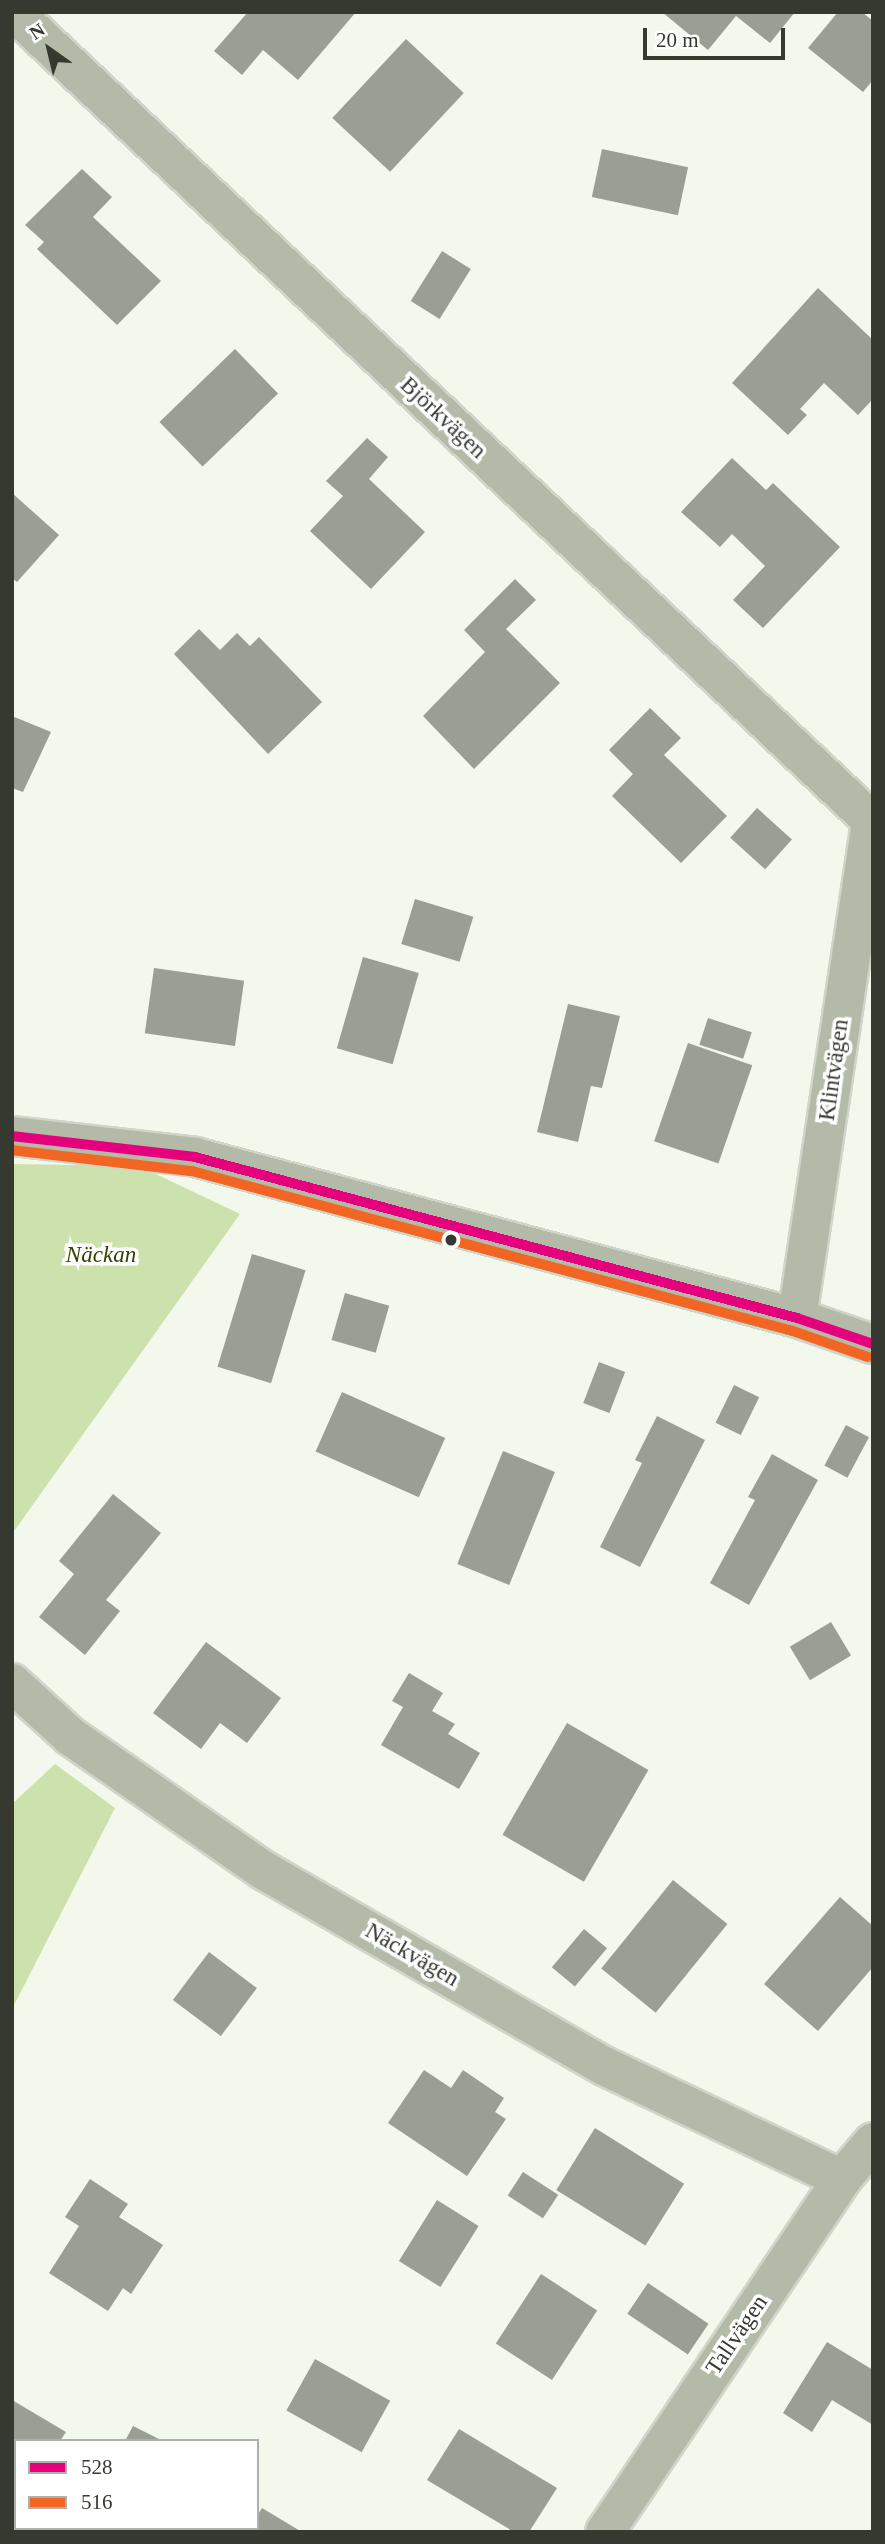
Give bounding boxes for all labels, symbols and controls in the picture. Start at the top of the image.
north arrow [14,14,84,84]
scale bar [647,14,789,58]
text: N [25,19,49,44]
text: 20 m [656,28,699,52]
street label: Björkvägen [394,371,492,465]
street label: Klintvägen [813,1017,855,1123]
unlabelled marker [444,1233,458,1247]
park label: Näckan [66,1241,136,1269]
street label: Näckvägen [360,1917,464,1993]
street label: Tallvägen [700,2290,774,2380]
legend [14,2439,259,2530]
text: 528 [81,2455,113,2479]
text: 516 [81,2490,113,2514]

